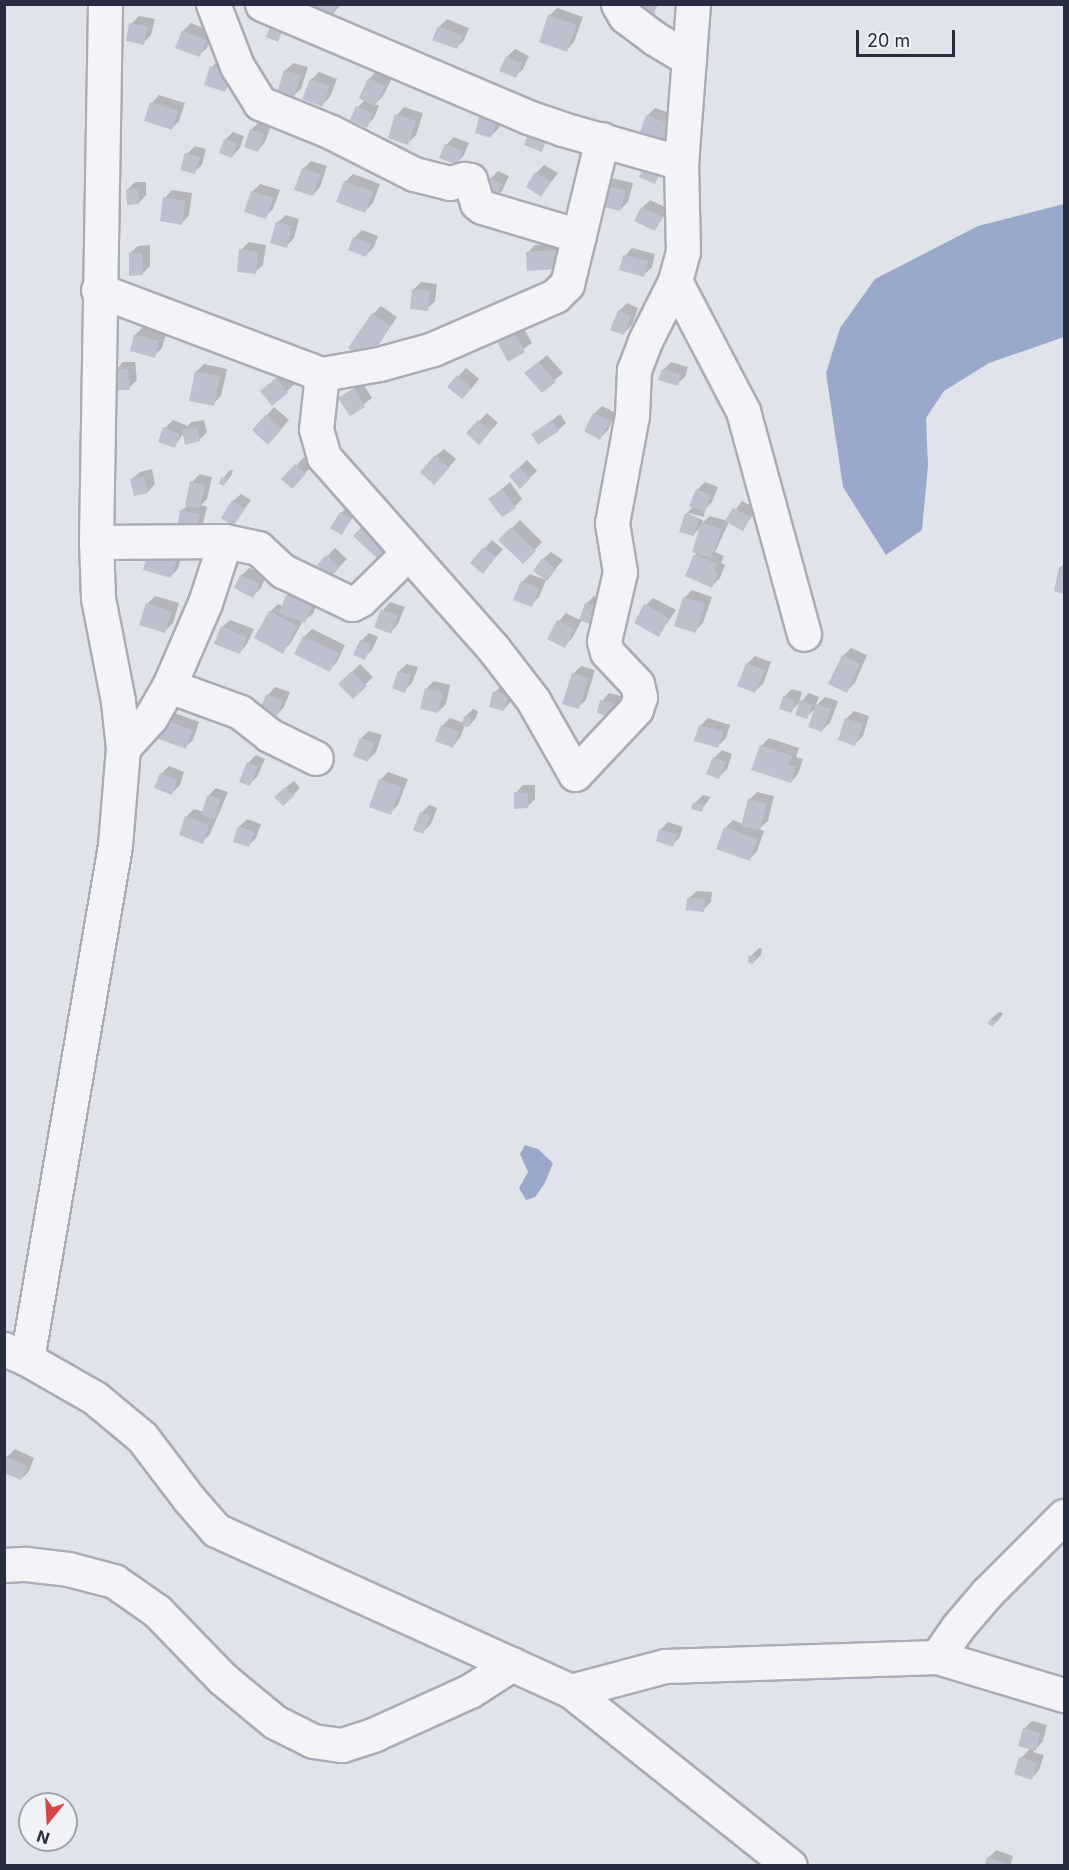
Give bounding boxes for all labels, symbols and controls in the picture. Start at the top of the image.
scale bar [859,18,958,56]
text: 20 m [867,30,910,51]
north arrow [18,1792,78,1852]
text: N [34,1826,52,1849]

